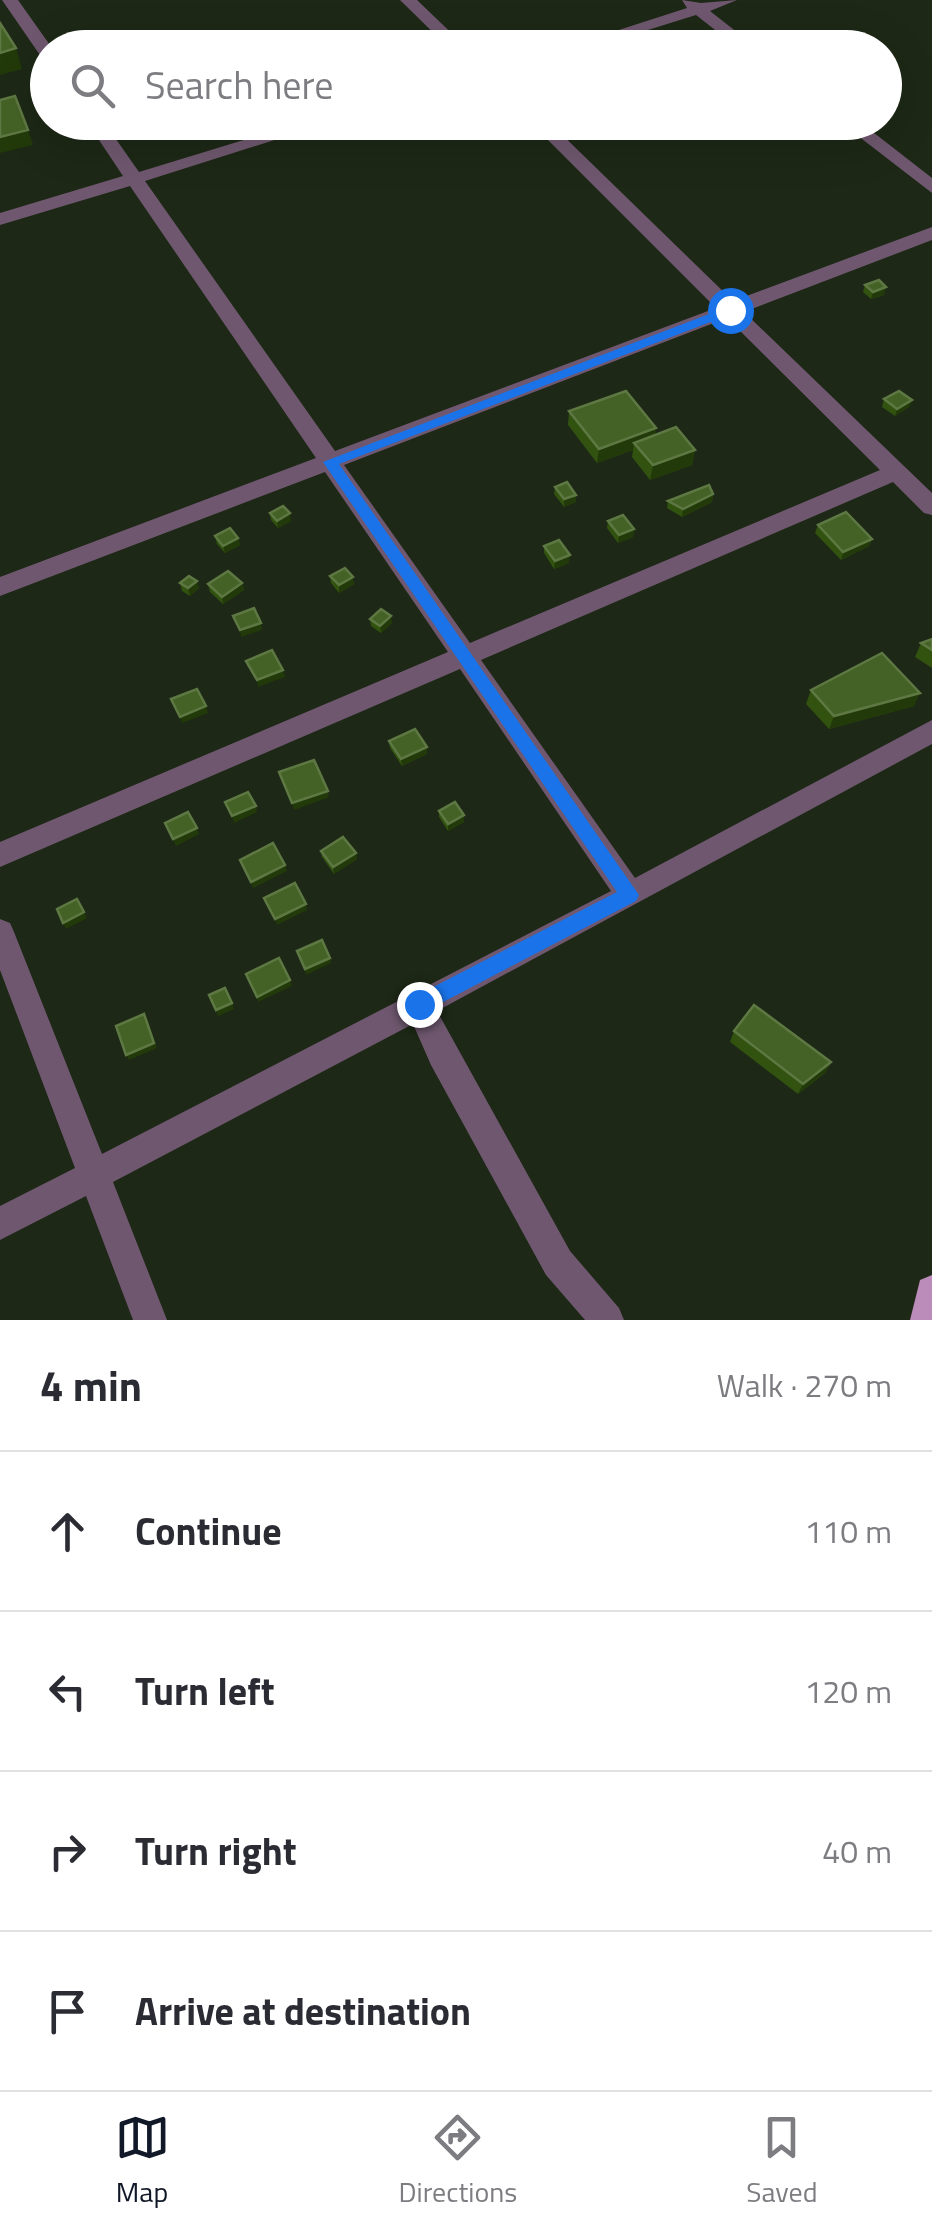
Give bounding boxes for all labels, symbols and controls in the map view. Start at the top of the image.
search box [30,30,902,140]
text: Search here [145,56,333,114]
icon: search [65,58,120,113]
route start [708,288,754,334]
route end [397,982,443,1028]
text: 4 min [40,1353,142,1417]
text: Walk · 270 m [717,1361,892,1409]
text: Continue [135,1502,282,1560]
icon: ahead [40,1504,95,1559]
text: 110 m [804,1507,892,1555]
text: Turn left [135,1662,275,1720]
icon: left [40,1664,95,1719]
text: 120 m [804,1667,892,1715]
text: Turn right [135,1822,297,1880]
icon: right [40,1824,95,1879]
text: 40 m [822,1827,892,1875]
text: Arrive at destination [135,1982,471,2040]
icon: arrive [40,1984,95,2039]
tab: Map [115,2110,170,2213]
tab: Directions [399,2110,517,2213]
tab: Saved [746,2110,817,2213]

